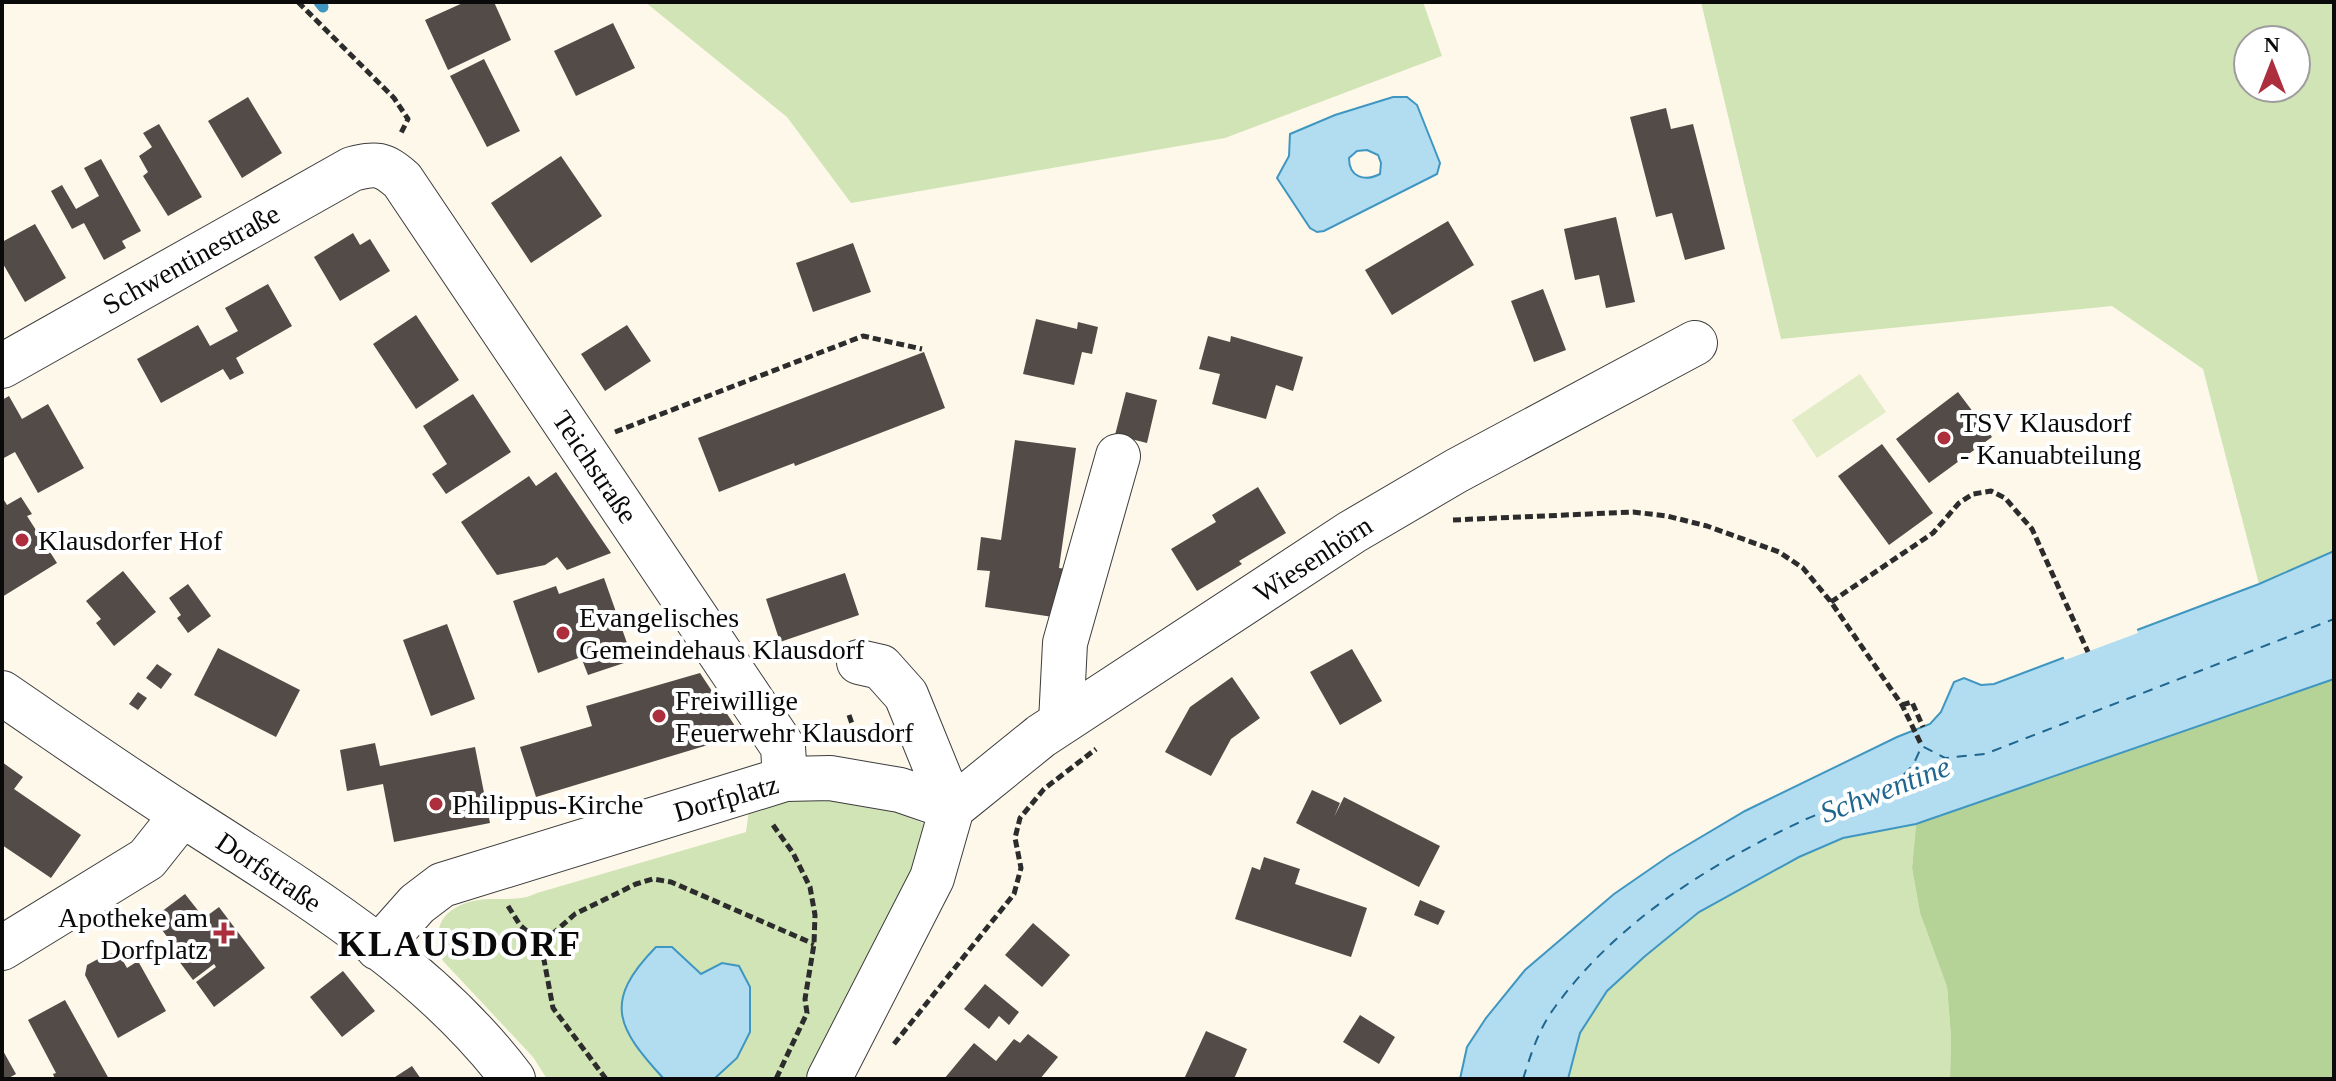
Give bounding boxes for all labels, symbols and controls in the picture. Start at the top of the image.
north arrow [2232,24,2312,104]
text: N [2264,32,2280,57]
street label: Schwentinestraße [97,198,285,320]
street label: Teichstraße [546,405,644,529]
place label: TSV Klausdorf - Kanuabteilung [1960,407,2141,470]
marker: TSV Klausdorf - Kanuabteilung [1935,429,1953,447]
street label: Wiesenhörn [1248,509,1378,609]
place label: Klausdorfer Hof [38,525,223,556]
marker: Klausdorfer Hof [13,531,31,549]
place label: Evangelisches Gemeindehaus Klausdorf [579,602,865,665]
marker: Evangelisches Gemeindehaus Klausdorf [554,624,572,642]
place label: Freiwillige Feuerwehr Klausdorf [675,685,914,748]
marker: Freiwillige Feuerwehr Klausdorf [650,707,668,725]
water label: Schwentine [1815,749,1955,829]
street label: Dorfplatz [670,768,782,828]
place label: Philippus-Kirche [452,789,643,820]
marker: Philippus-Kirche [427,795,445,813]
street label: Dorfstraße [211,826,327,918]
place label: Apotheke am Dorfplatz [58,902,208,965]
marker: Apotheke am Dorfplatz [215,924,233,942]
district label: KLAUSDORF [338,924,582,964]

